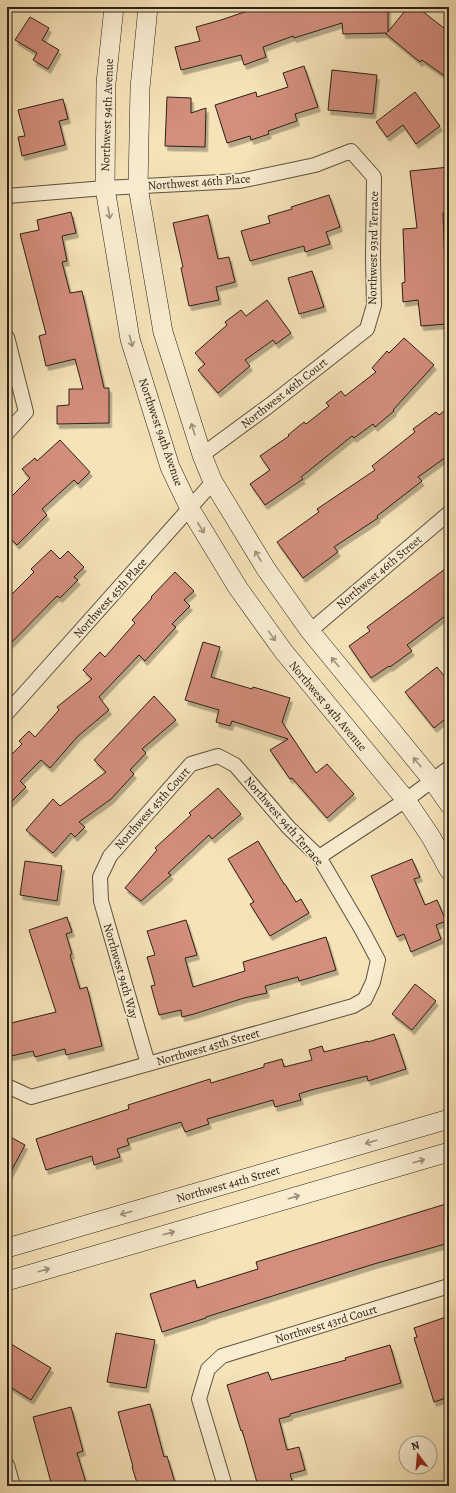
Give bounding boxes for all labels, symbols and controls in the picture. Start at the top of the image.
street label: Northwest 94th Avenue [97,58,117,172]
street label: Northwest 46th Place [147,170,251,194]
street label: Northwest 93rd Terrace [364,191,382,305]
one-way arrow [105,206,113,219]
one-way arrow [128,335,135,348]
street label: Northwest 46th Court [237,354,331,432]
street label: Northwest 94th Avenue [135,376,187,488]
one-way arrow [189,422,196,435]
one-way arrow [197,522,205,533]
street label: Northwest 46th Street [333,531,425,613]
one-way arrow [254,550,262,562]
street label: Northwest 45th Place [70,554,150,642]
one-way arrow [268,631,276,642]
one-way arrow [330,656,339,667]
street label: Northwest 94th Avenue [285,657,371,755]
one-way arrow [413,757,422,767]
street label: Northwest 45th Court [111,763,193,853]
street label: Northwest 94th Terrace [241,773,327,869]
street label: Northwest 94th Way [100,921,142,1021]
street label: Northwest 45th Street [154,1025,262,1069]
one-way arrow [365,1139,378,1146]
one-way arrow [412,1157,425,1164]
street label: Northwest 44th Street [174,1162,282,1206]
one-way arrow [287,1193,300,1200]
one-way arrow [119,1210,132,1218]
one-way arrow [163,1229,176,1236]
one-way arrow [38,1266,51,1273]
street label: Northwest 43rd Court [273,1301,379,1347]
north arrow [398,1435,438,1475]
text: N [409,1438,421,1454]

